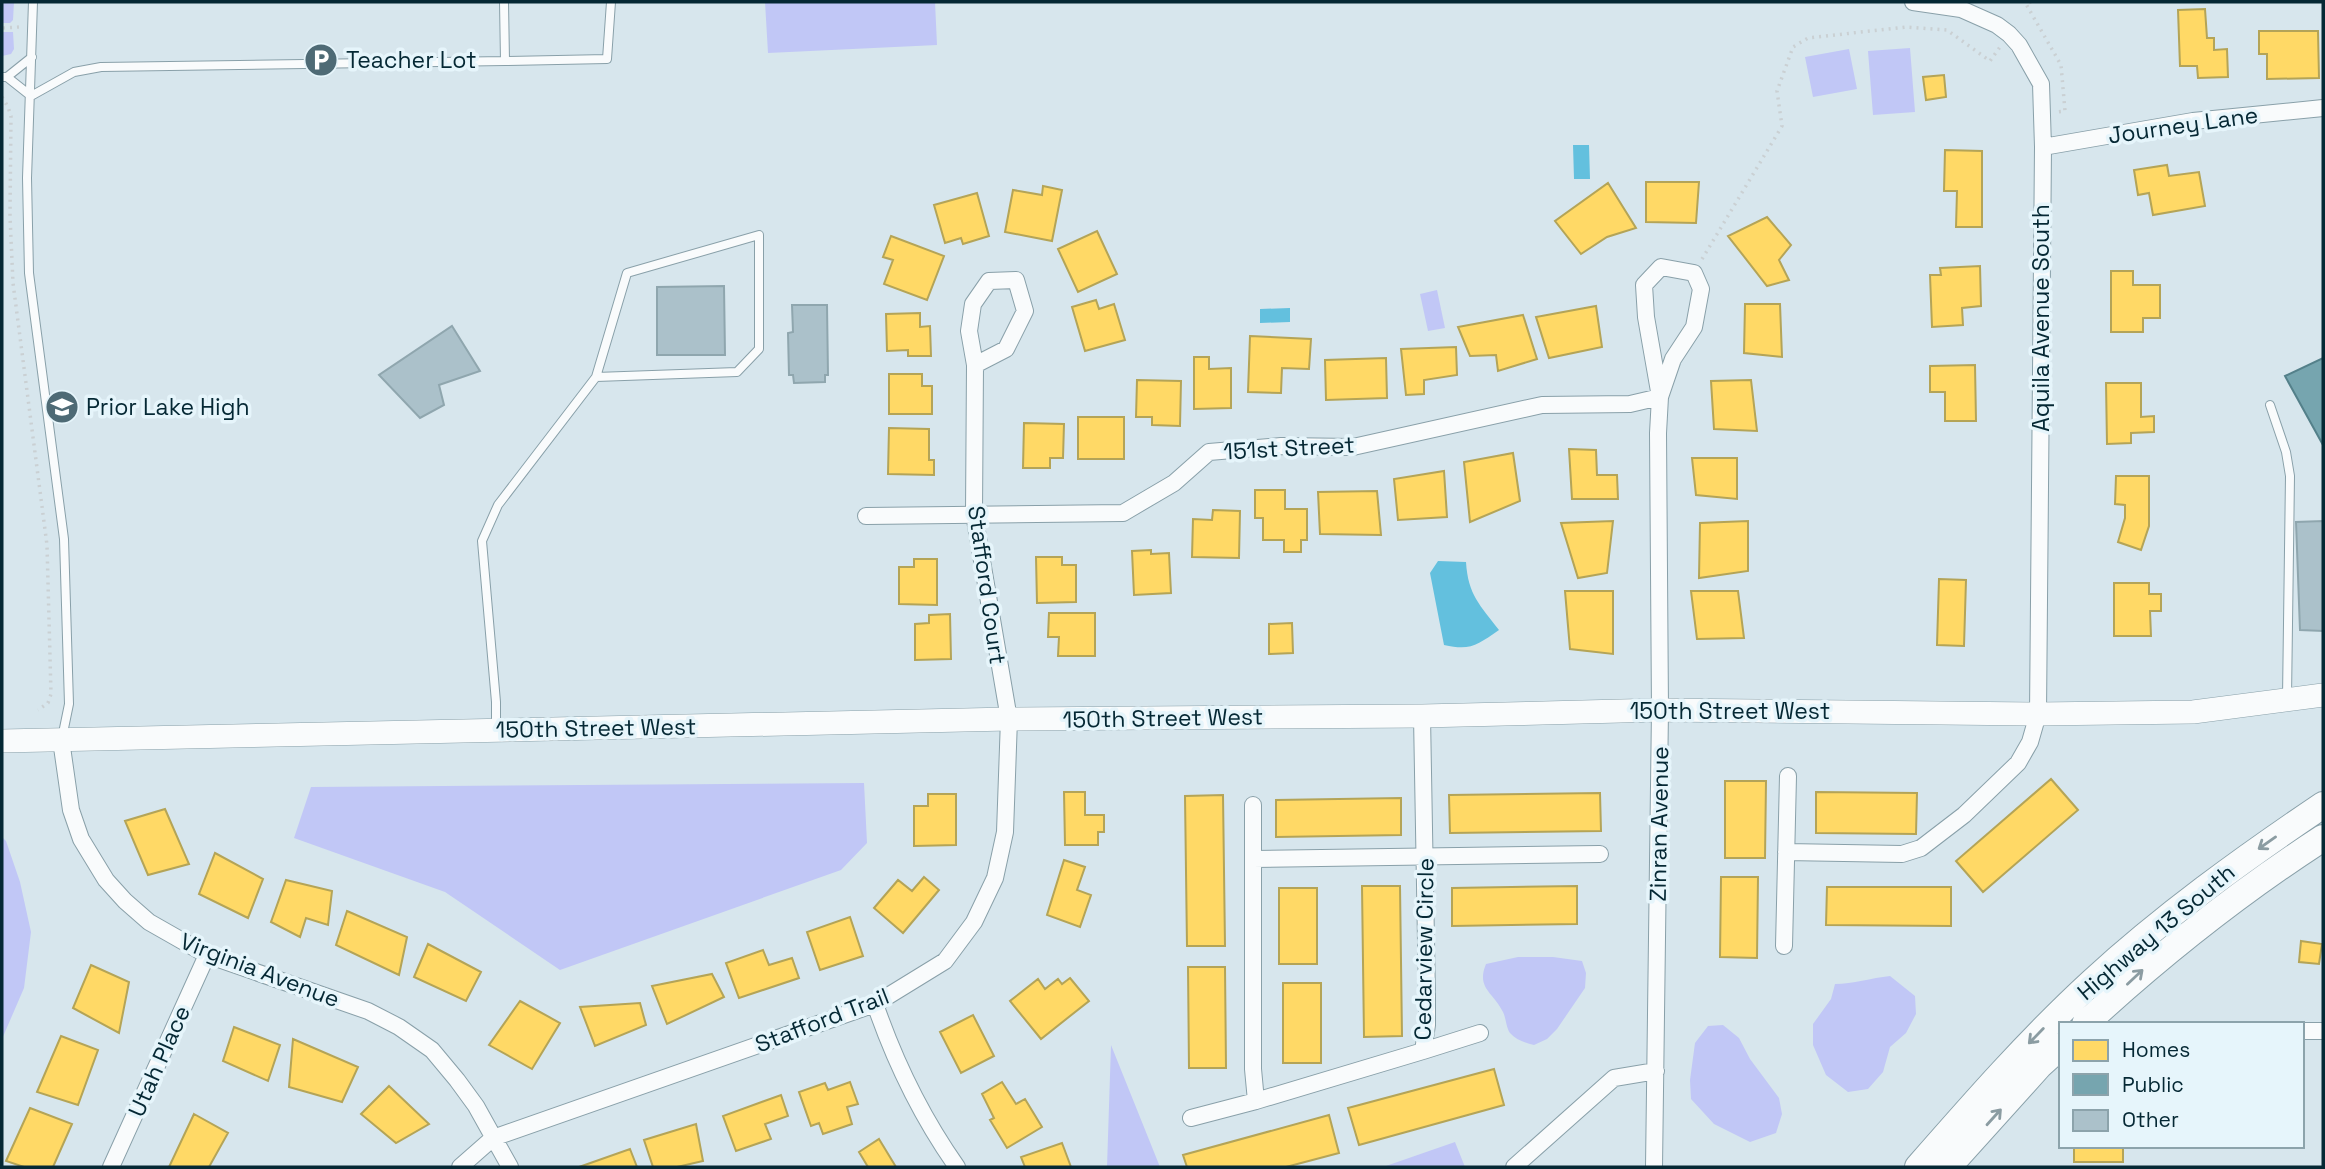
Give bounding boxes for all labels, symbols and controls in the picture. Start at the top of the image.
parking icon: Teacher Lot [302,41,340,79]
place label: Teacher Lot [346,45,477,75]
street label: Journey Lane [2106,100,2260,150]
street label: Aquila Avenue South [2026,204,2056,432]
school or university icon: Prior Lake High [43,388,81,426]
place label: Prior Lake High [86,392,250,422]
street label: 151st Street [1223,430,1355,466]
street label: Stafford Court [961,504,1013,666]
street label: 150th Street West [1630,696,1830,726]
street label: 150th Street West [1062,701,1264,735]
street label: 150th Street West [495,711,697,745]
street label: Zinran Avenue [1643,746,1675,902]
one-way arrow [2258,836,2277,850]
street label: Cedarview Circle [1407,857,1441,1041]
street label: Highway 13 South [2071,857,2241,1007]
street label: Virginia Avenue [176,926,344,1014]
one-way arrow [2126,969,2143,986]
street label: Stafford Trail [751,981,893,1059]
street label: Utah Place [121,1001,197,1121]
legend [2059,1022,2304,1148]
one-way arrow [2028,1027,2045,1044]
text: Homes [2122,1036,2190,1063]
text: Public [2122,1071,2184,1098]
text: Other [2122,1106,2179,1133]
one-way arrow [1985,1109,2002,1126]

